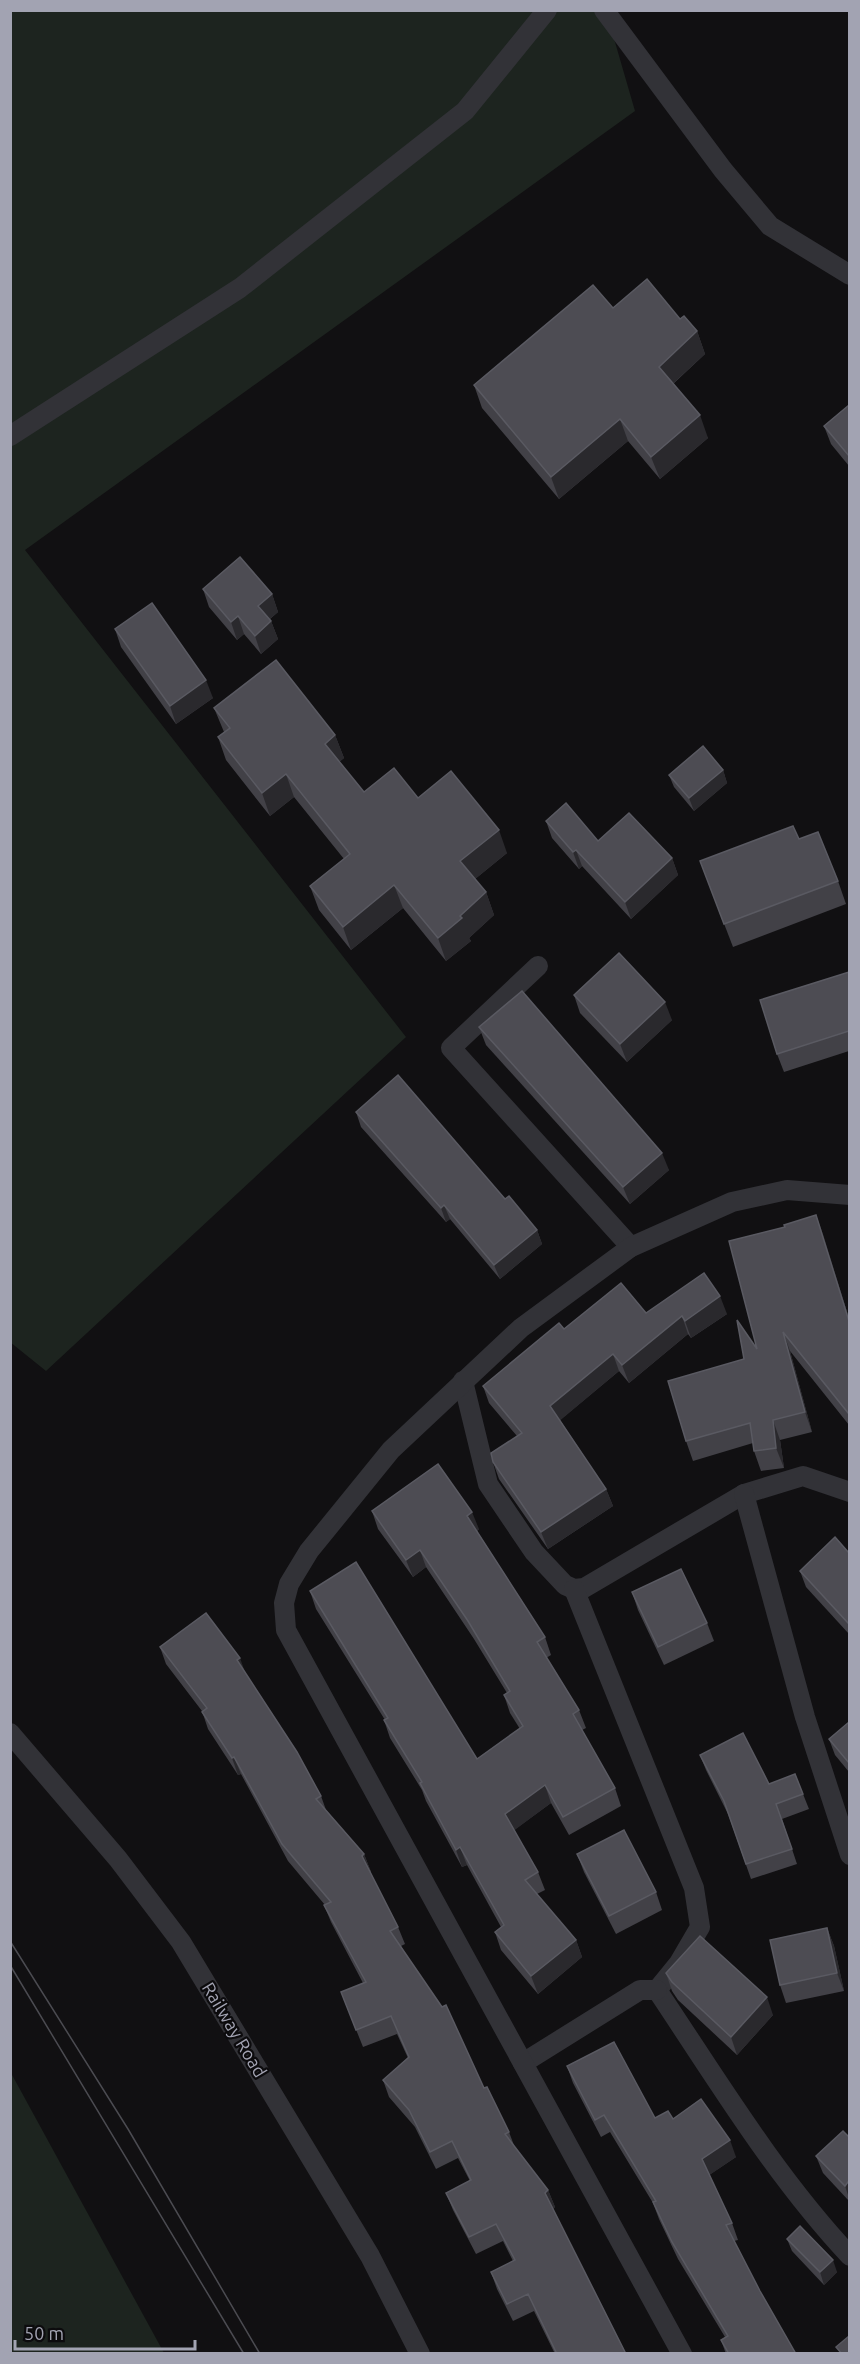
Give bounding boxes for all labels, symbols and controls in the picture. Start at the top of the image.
street label: Railway Road [199,1978,271,2080]
scale bar [15,2313,195,2351]
text: 50 m [24,2323,64,2343]

